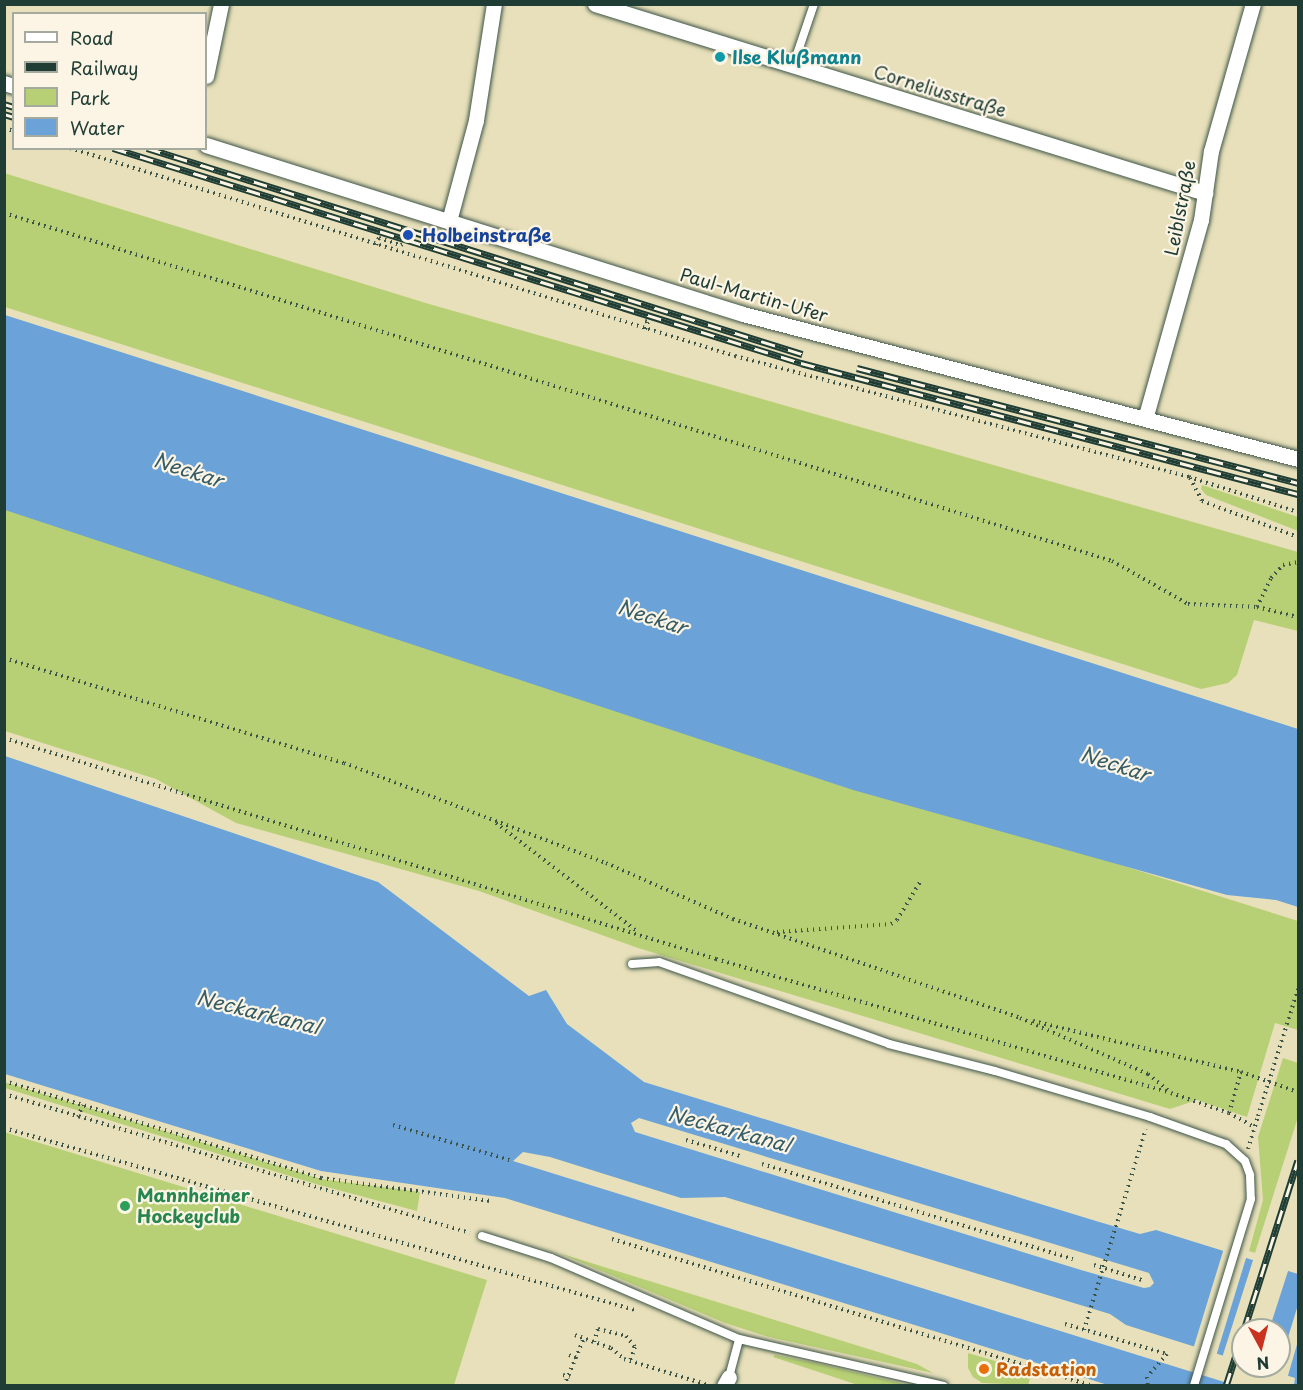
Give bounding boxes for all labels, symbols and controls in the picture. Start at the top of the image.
legend [12,12,207,150]
text: Road [70,24,114,51]
place label: Ilse Klußmann [732,46,861,68]
marker: Ilse Klußmann [713,50,727,64]
text: Railway [70,54,138,81]
street label: Corneliusstraße [871,61,1009,121]
text: Park [70,84,110,111]
text: Water [70,114,124,141]
street label: Leiblstraße [1160,159,1200,257]
place label: Holbeinstraße [422,224,551,246]
marker: Holbeinstraße [399,226,417,244]
street label: Paul-Martin-Ufer [678,264,830,326]
water label: Neckar [150,448,226,492]
water label: Neckar [614,595,690,639]
water label: Neckar [1077,742,1153,786]
water label: Neckarkanal [194,985,322,1039]
water label: Neckarkanal [665,1101,793,1157]
place label: Mannheimer Hockeyclub [137,1185,250,1228]
marker: Mannheimer Hockeyclub [118,1199,132,1213]
north arrow [1231,1318,1291,1378]
text: N [1255,1351,1271,1377]
place label: Radstation [996,1358,1097,1380]
marker: Radstation [977,1362,991,1376]

